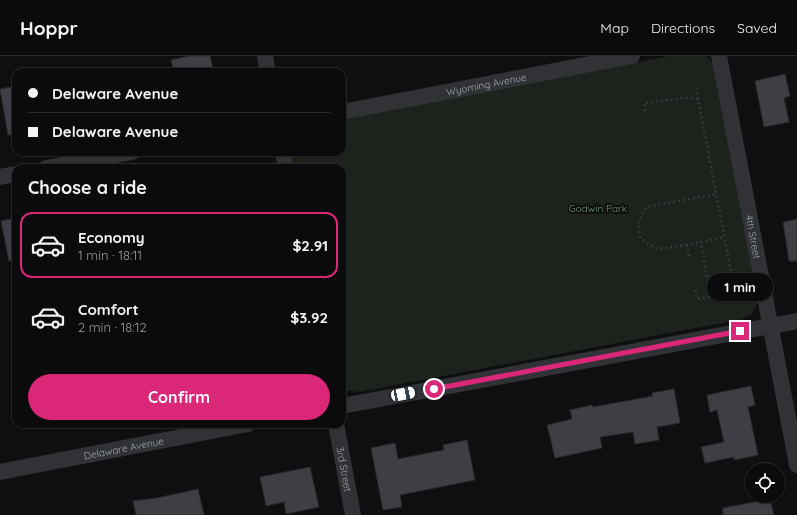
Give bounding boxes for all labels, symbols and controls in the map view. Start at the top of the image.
text: Hoppr [20,16,78,40]
text: Map [600,19,629,37]
text: Directions [651,19,715,37]
text: Saved [737,19,777,37]
street label: Wyoming Avenue [445,70,528,99]
text: Delaware Avenue [52,84,178,103]
text: Delaware Avenue [52,122,178,141]
text: Choose a ride [28,176,147,199]
park label: Godwin Park [569,202,627,215]
street label: 4th Street [742,214,764,260]
icon: car [30,227,66,263]
text: Economy [78,228,145,247]
text: $2.91 [292,236,328,255]
text: 1 min · 18:11 [78,247,142,263]
callout: 1 min [707,273,773,301]
text: 1 min [724,279,756,295]
icon: car [30,299,66,335]
text: Comfort [78,300,139,319]
text: $3.92 [290,308,328,327]
text: 2 min · 18:12 [78,319,147,335]
route end [731,322,749,340]
button: Confirm [28,374,330,420]
route start [425,380,443,398]
car [390,386,416,402]
street label: Delaware Avenue [83,434,165,463]
street label: 3rd Street [333,446,355,493]
map controls [745,463,785,503]
button: locate [745,463,785,503]

